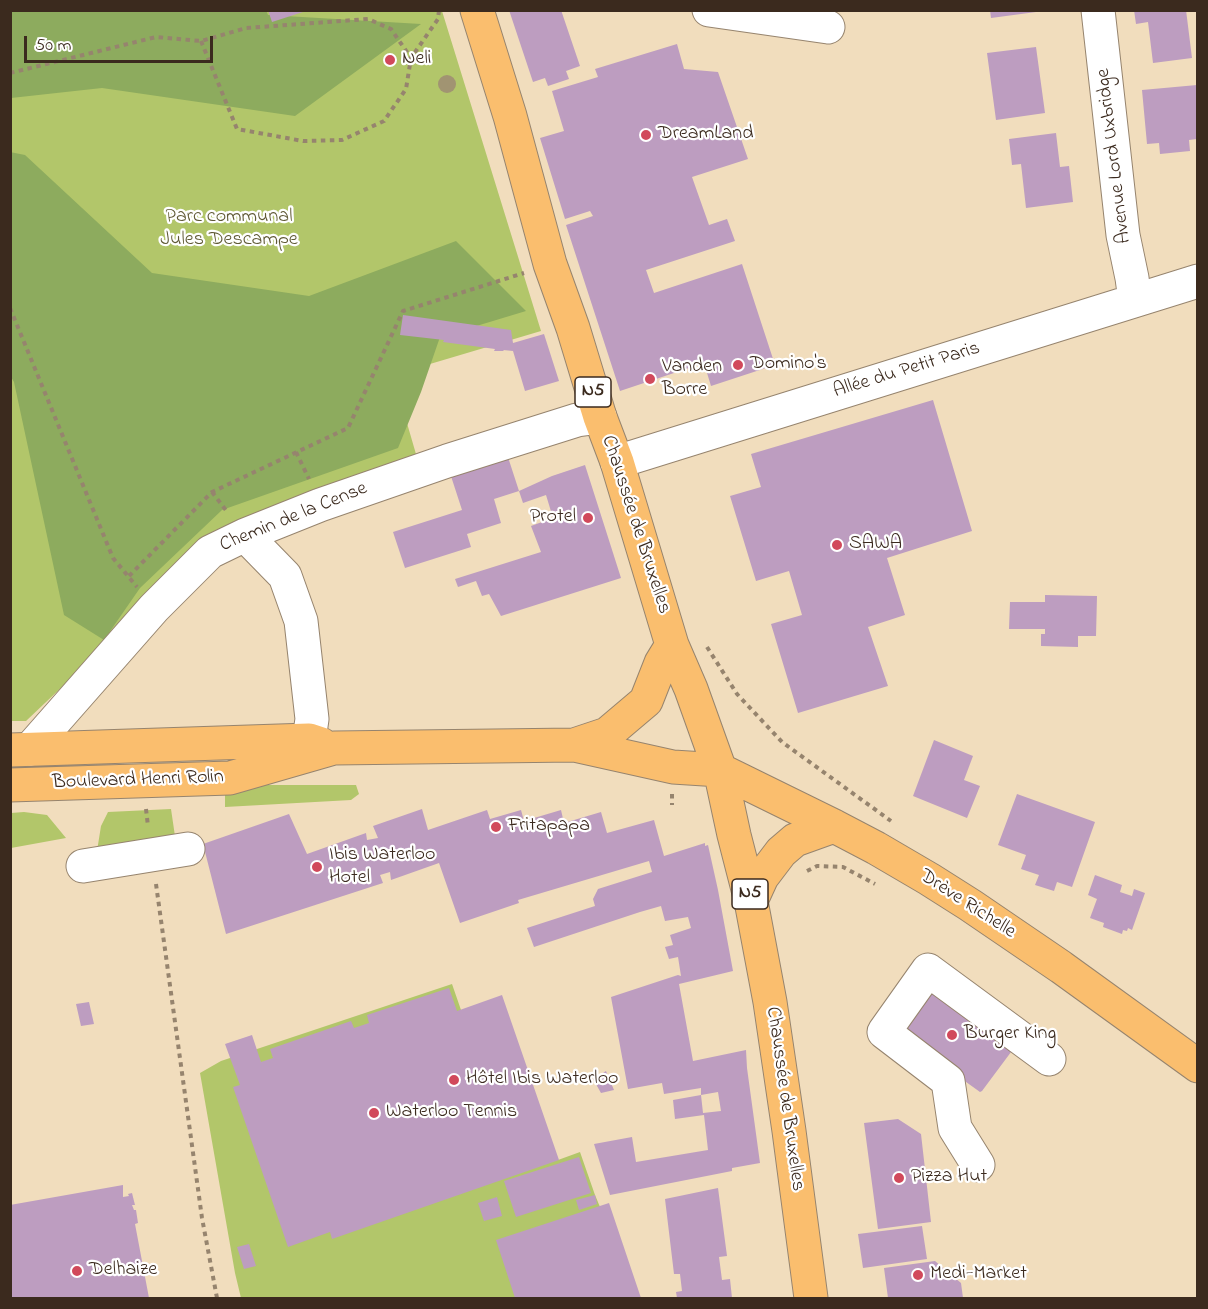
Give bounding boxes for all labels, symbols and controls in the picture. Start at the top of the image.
scale bar [27,24,216,62]
text: 50 m [35,33,72,59]
place label: Neli [402,48,431,72]
marker: Neli [383,53,397,67]
street label: Avenue Lord Uxbridge [1092,67,1138,245]
place label: DreamLand [658,123,753,147]
marker: DreamLand [639,128,653,142]
park label: Parc communal Jules Descampe [160,206,298,253]
street label: Allée du Petit Paris [831,337,983,405]
place label: Domino's [750,353,827,377]
place label: Vanden Borre [662,356,722,403]
marker: Domino's [731,358,745,372]
marker: Vanden Borre [643,372,657,386]
road number: N5 [575,377,611,407]
street label: Chaussée de Bruxelles [595,433,675,617]
street label: Chemin de la Cense [217,478,371,558]
place label: Protel [530,506,576,530]
marker: Protel [581,511,595,525]
place label: SAWA [849,533,902,557]
marker: SAWA [830,538,844,552]
street label: Boulevard Henri Rolin [52,766,224,796]
place label: Fritapapa [508,815,590,839]
marker: Fritapapa [489,820,503,834]
place label: Ibis Waterloo Hotel [329,844,435,891]
marker: Ibis Waterloo Hotel [310,860,324,874]
street label: Drève Richelle [914,865,1020,945]
road number: N5 [732,879,768,909]
street label: Chaussée de Bruxelles [759,1005,809,1193]
place label: Burger King [964,1023,1056,1047]
marker: Burger King [945,1028,959,1042]
place label: Hôtel Ibis Waterloo [466,1068,618,1092]
marker: Hôtel Ibis Waterloo [447,1073,461,1087]
place label: Waterloo Tennis [386,1101,517,1125]
marker: Waterloo Tennis [367,1106,381,1120]
place label: Pizza Hut [911,1166,987,1190]
marker: Pizza Hut [892,1171,906,1185]
place label: Delhaize [89,1259,157,1283]
place label: Medi-Market [930,1263,1027,1287]
marker: Delhaize [70,1264,84,1278]
marker: Medi-Market [911,1268,925,1282]

